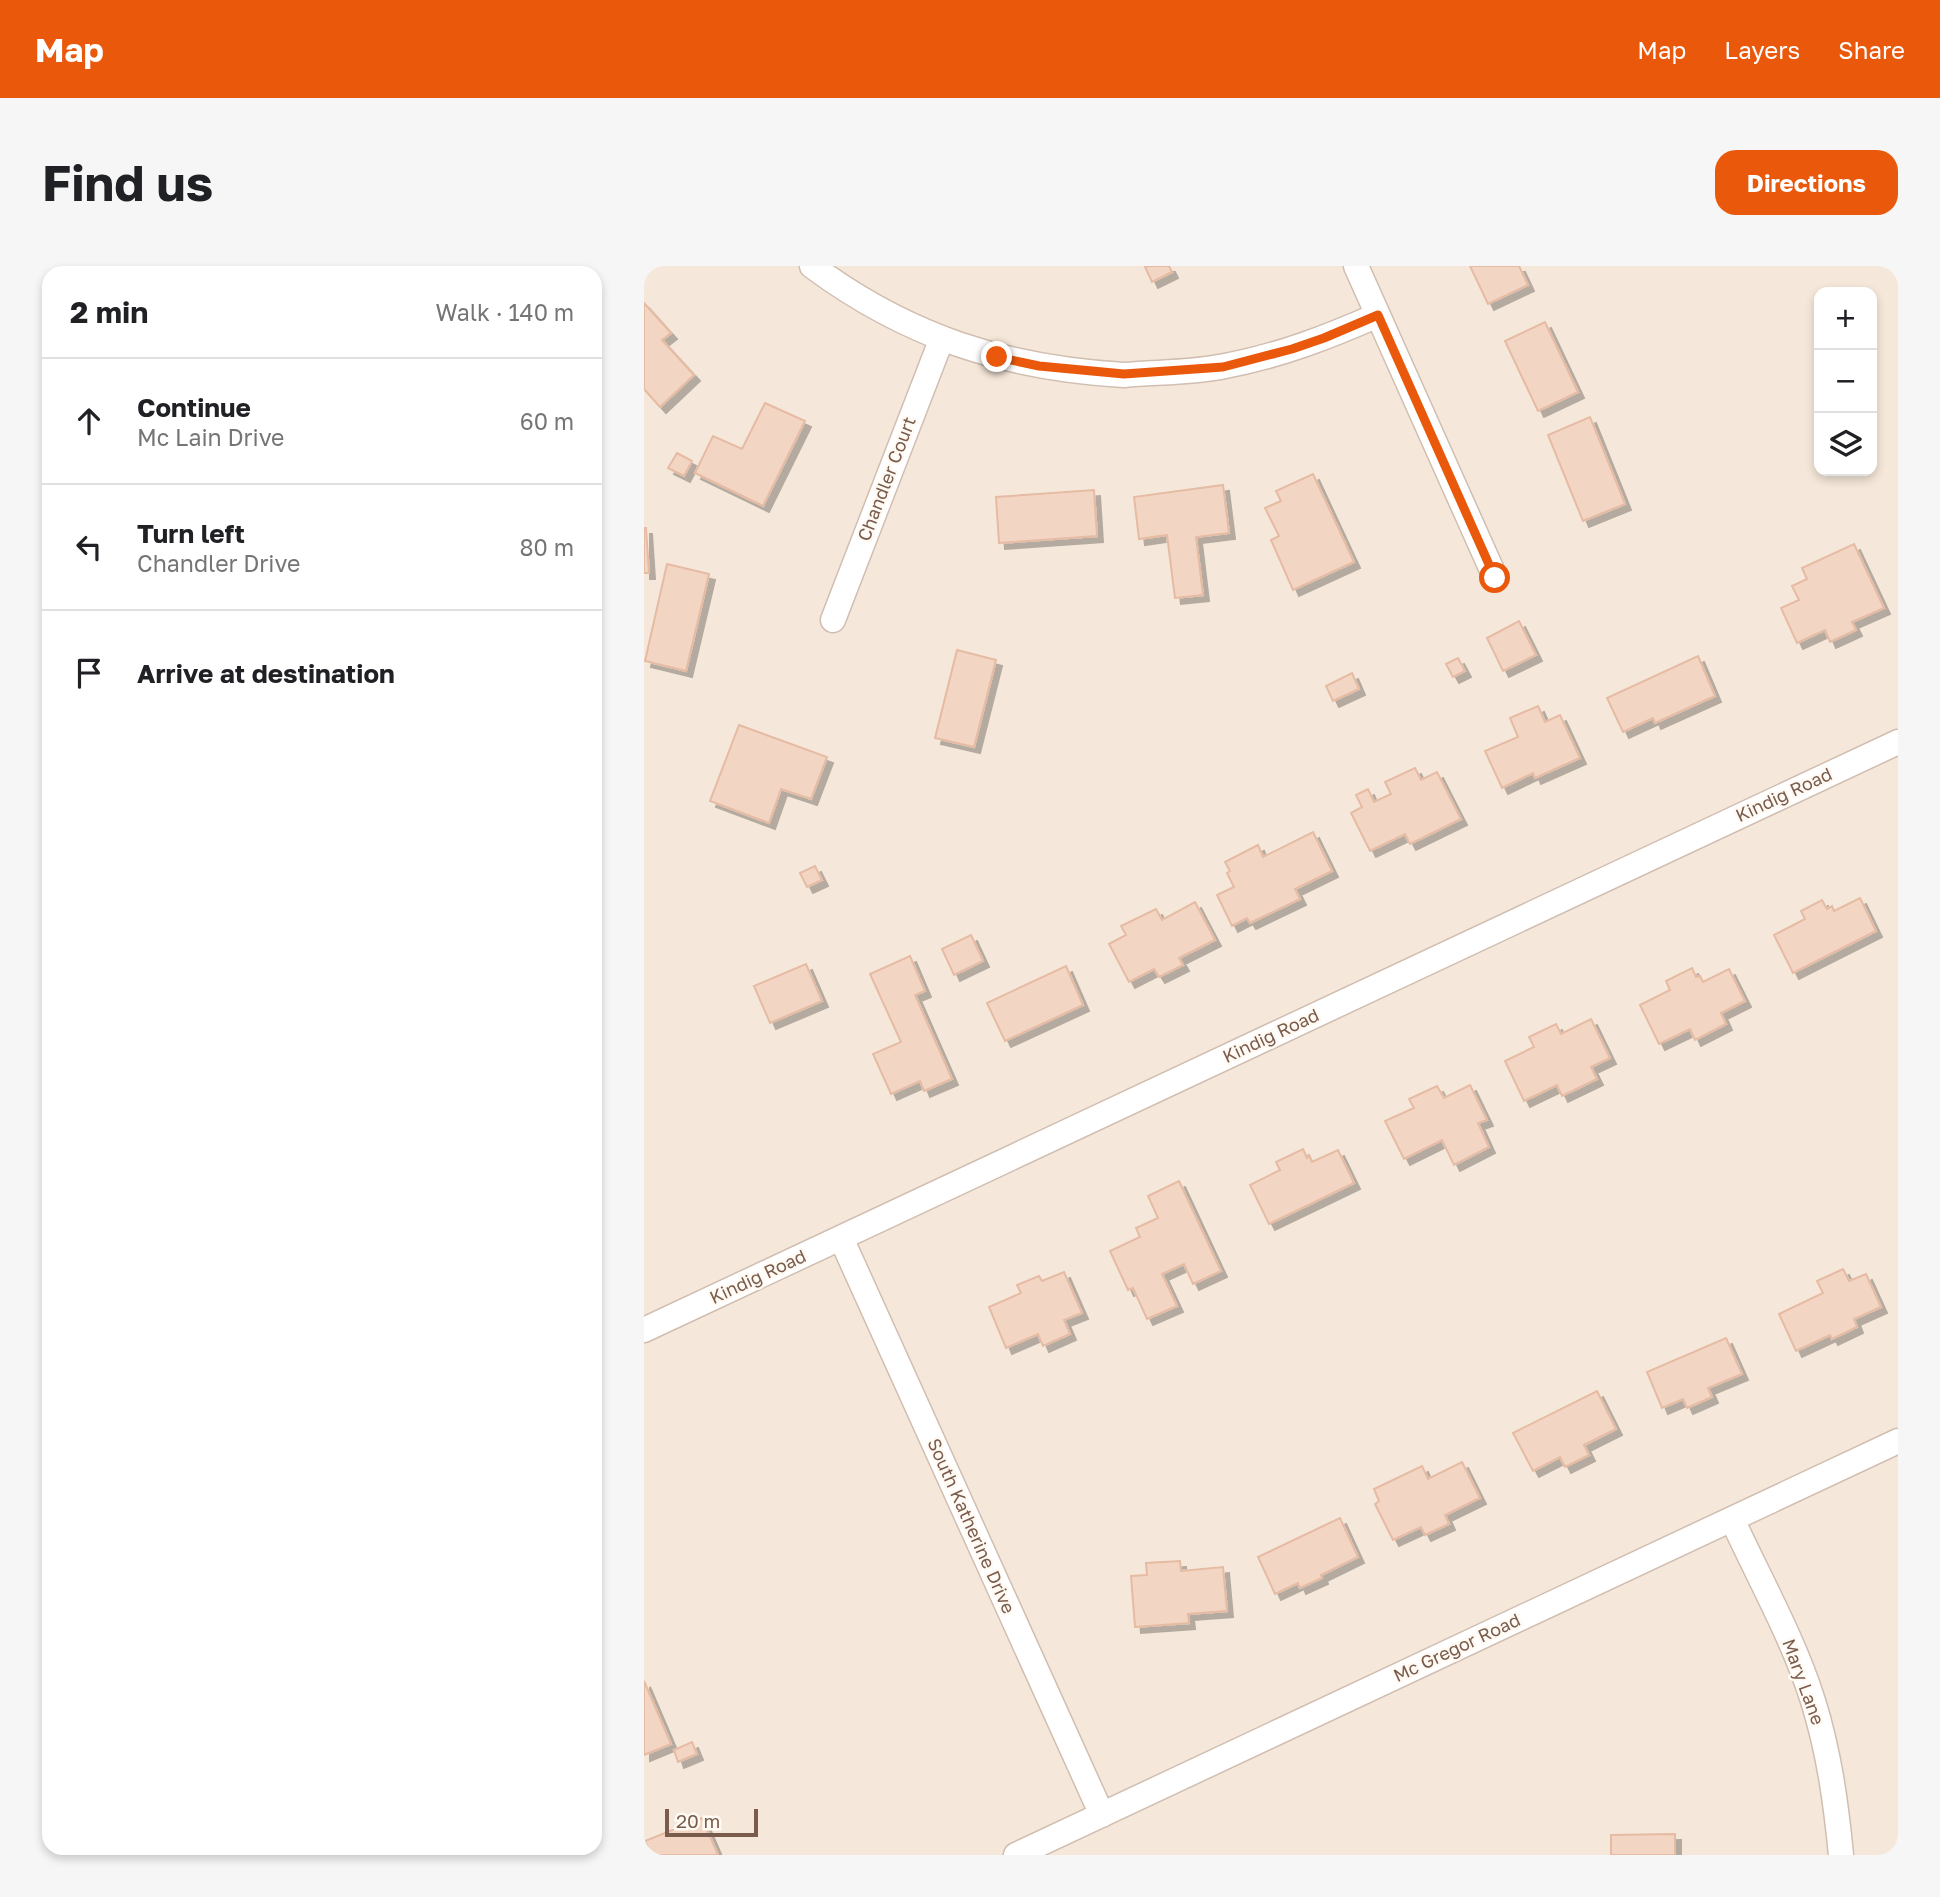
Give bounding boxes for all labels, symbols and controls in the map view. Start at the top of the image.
text: Map [35,30,104,69]
text: Map [1637,35,1686,64]
text: Layers [1724,35,1800,64]
text: Share [1838,35,1905,64]
button: Directions [1715,150,1898,215]
text: Find us [42,153,213,212]
map controls [1814,287,1877,476]
button: + [1814,287,1877,350]
text: 2 min [70,294,148,330]
text: Walk · 140 m [436,298,574,326]
route end [981,341,1012,372]
button: − [1814,350,1877,413]
text: Continue [137,392,251,423]
icon: ahead [70,402,108,440]
text: 60 m [520,407,574,435]
street label: Chandler Court [852,413,920,544]
button: layers [1814,413,1877,476]
text: Mc Lain Drive [137,423,284,451]
text: Turn left [137,518,245,549]
icon: left [70,528,108,566]
text: 80 m [520,533,574,561]
text: Chandler Drive [137,549,300,577]
route start [1479,562,1510,593]
icon: arrive [70,654,108,692]
text: Arrive at destination [137,658,395,689]
street label: Kindig Road [1732,762,1835,826]
street label: Kindig Road [1219,1003,1322,1067]
street label: Kindig Road [706,1244,809,1308]
street label: South Katherine Drive [923,1435,1020,1617]
street label: Mc Gregor Road [1390,1608,1523,1686]
street label: Mary Lane [1778,1636,1830,1728]
scale bar [665,1806,758,1838]
text: 20 m [676,1809,720,1832]

